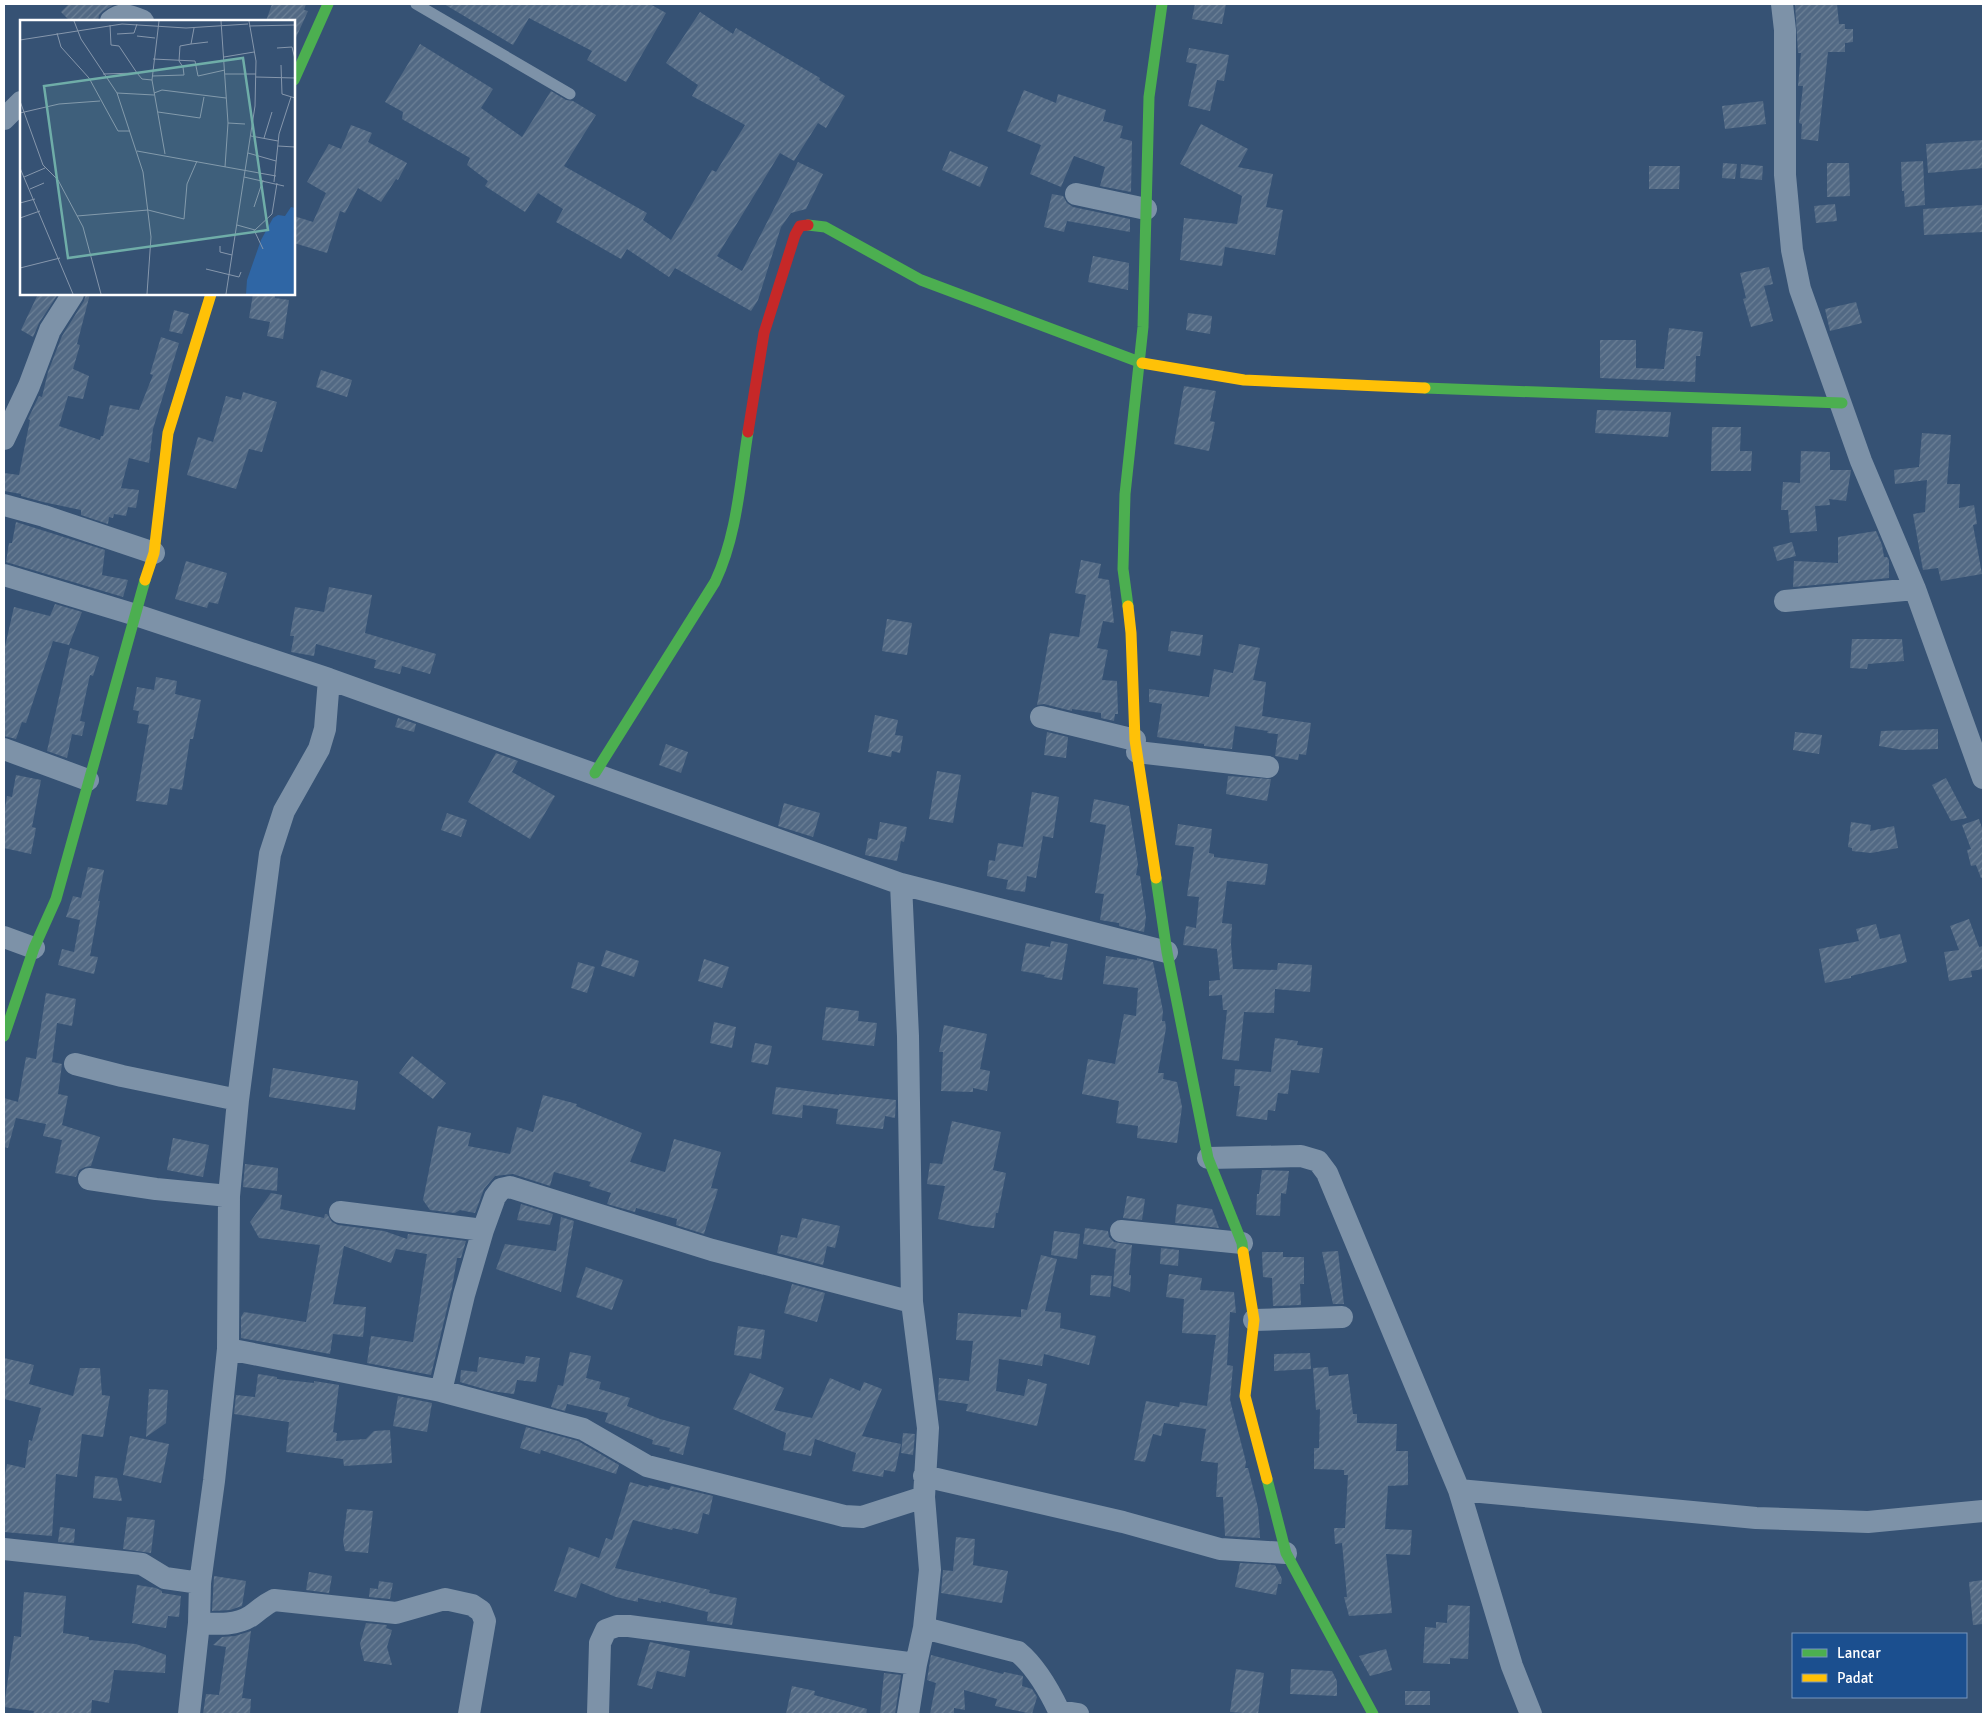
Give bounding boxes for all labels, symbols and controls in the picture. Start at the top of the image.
inset map [20,20,295,295]
legend [1792,1633,1967,1698]
text: Lancar [1837,1644,1881,1662]
text: Padat [1837,1669,1873,1687]

